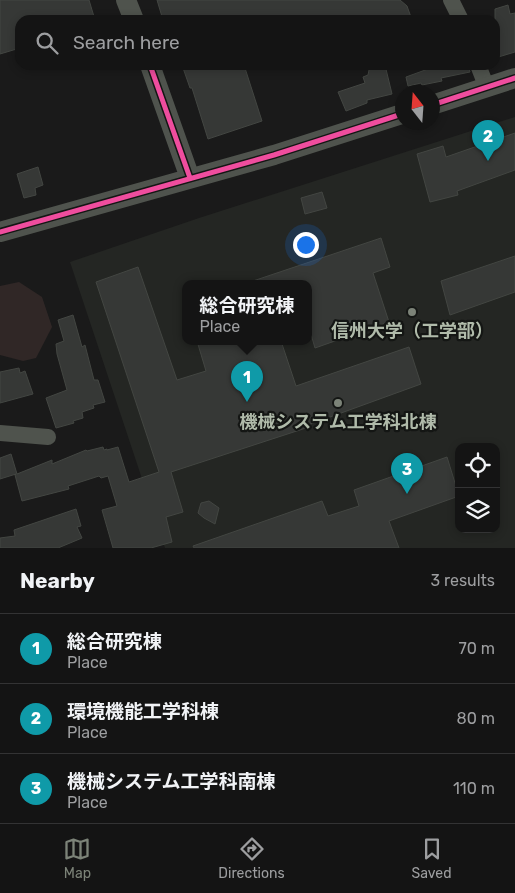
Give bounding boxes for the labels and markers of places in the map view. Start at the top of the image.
pin: 2 [472,120,504,161]
marker: 信州大学（工学部） [406,306,418,318]
place label: 信州大学（工学部） [331,320,493,342]
pin: 1 [231,361,263,402]
marker: 機械システム工学科北棟 [332,397,344,409]
place label: 機械システム工学科北棟 [239,411,437,433]
pin: 3 [391,453,423,494]

